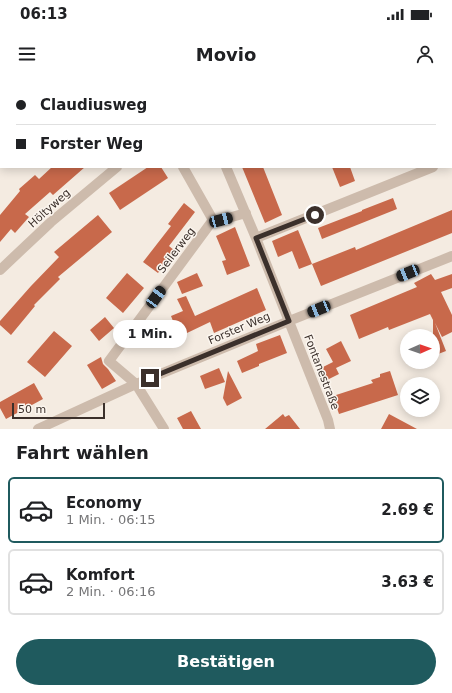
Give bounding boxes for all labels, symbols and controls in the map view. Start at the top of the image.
text: 06:13 [20,5,68,23]
icon: menu [16,43,38,65]
icon: person [414,43,436,65]
text: Movio [196,44,256,65]
text: Claudiusweg [40,96,147,114]
text: Forster Weg [40,135,143,153]
street label: Höltyweg [26,186,73,230]
route start [306,206,324,224]
car [208,211,234,229]
street label: Seilerweg [155,225,198,276]
car [395,263,421,283]
car [144,284,168,310]
car [306,299,332,319]
street label: Forster Weg [206,310,272,347]
callout: 1 Min. [113,320,187,348]
text: 1 Min. [127,326,173,341]
north arrow [400,329,440,369]
map controls [400,329,440,417]
street label: Fontanestraße [301,333,342,412]
route end [141,369,159,387]
button: layers [400,377,440,417]
scale bar [12,401,105,420]
text: 50 m [18,403,46,416]
text: Fahrt wählen [16,442,149,463]
icon: car [18,492,54,528]
text: Economy [66,494,142,512]
text: 2.69 € [381,501,434,519]
text: 1 Min. · 06:15 [66,512,155,527]
icon: car [18,564,54,600]
text: Komfort [66,566,135,584]
text: 3.63 € [381,573,434,591]
text: 2 Min. · 06:16 [66,584,155,599]
button: Bestätigen [16,639,436,685]

